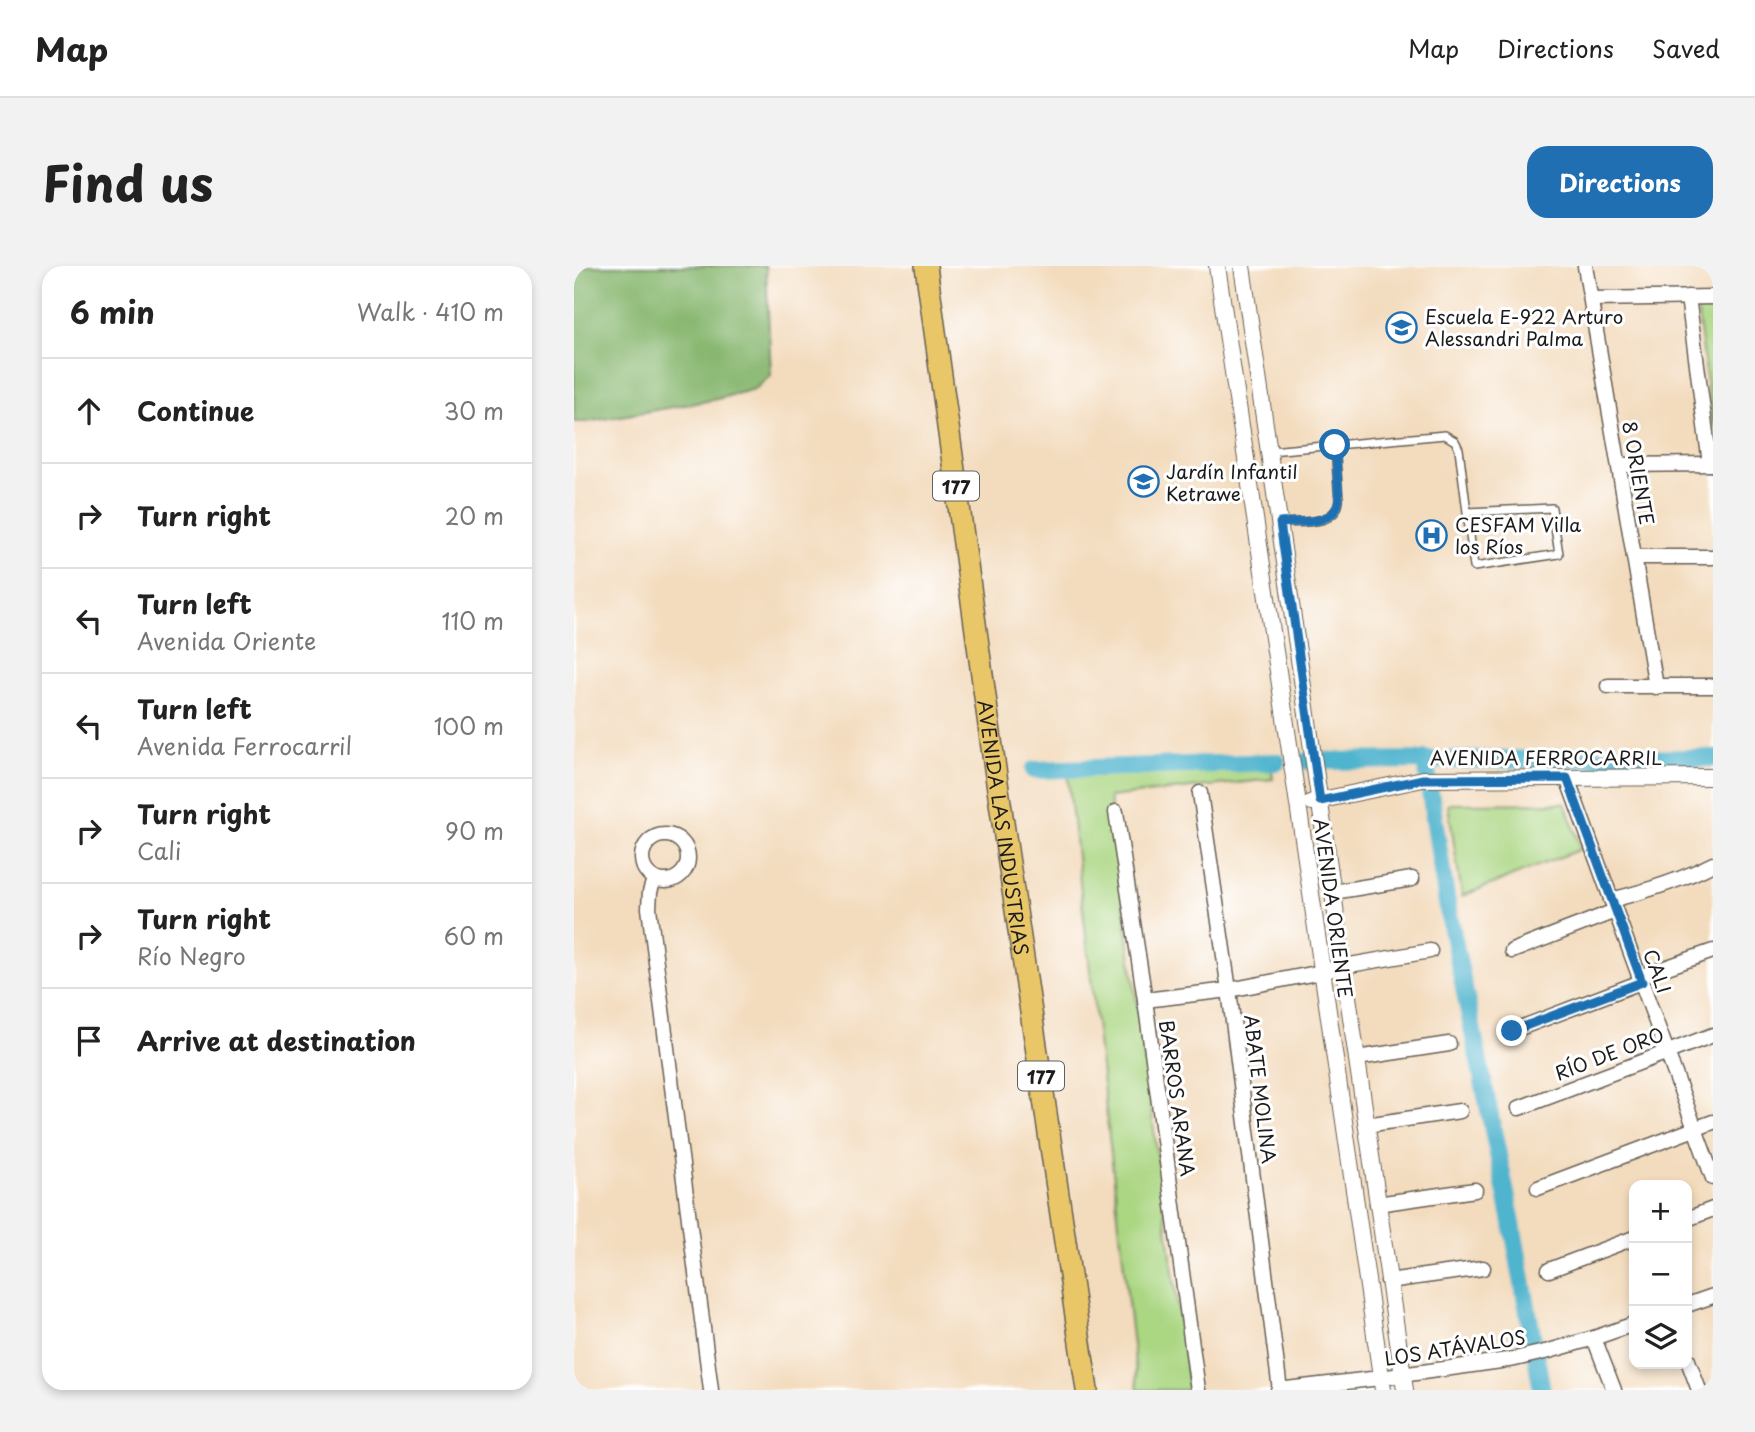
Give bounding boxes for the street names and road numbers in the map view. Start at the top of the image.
street label: 8 ORIENTE [1616,419,1662,527]
road number: 177 [933,471,979,500]
street label: AVENIDA LAS INDUSTRIAS [972,698,1036,957]
street label: AVENIDA FERROCARRIL [1430,743,1662,771]
street label: AVENIDA ORIENTE [1307,816,1361,1000]
street label: CALI [1637,945,1679,997]
street label: ABATE MOLINA [1238,1013,1284,1165]
street label: BARROS ARANA [1153,1018,1203,1178]
street label: RÍO DE ORO [1550,1019,1668,1087]
road number: 177 [1018,1062,1064,1090]
street label: LOS ATÁVALOS [1382,1322,1528,1372]

